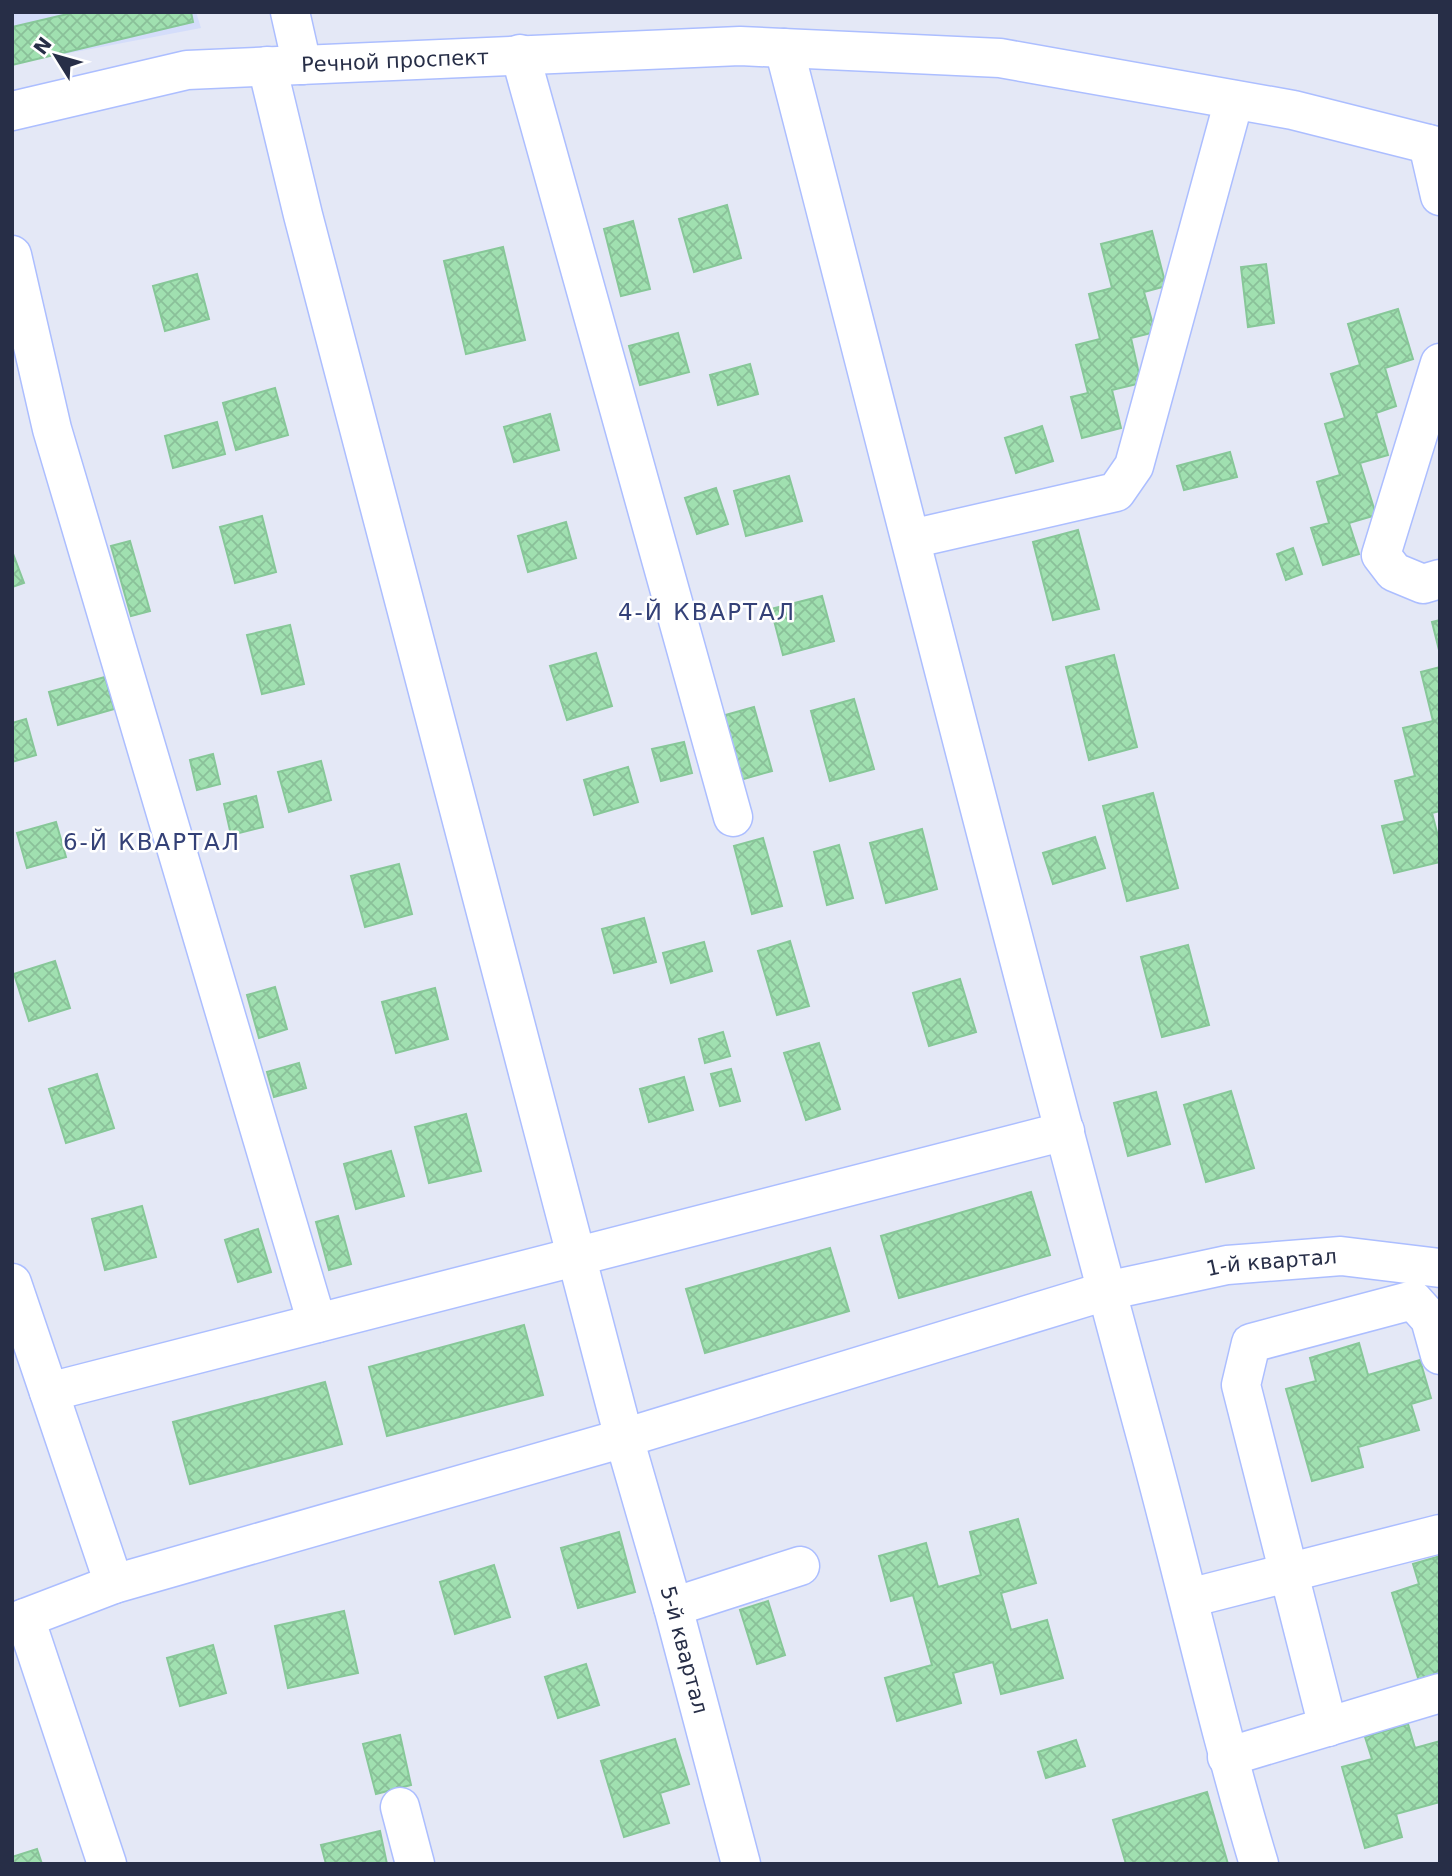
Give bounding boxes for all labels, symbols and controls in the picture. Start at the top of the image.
north arrow [21,21,91,91]
text: N [29,33,56,59]
street label: Речной проспект [301,45,490,77]
district label: 4-Й КВАРТАЛ [618,598,796,625]
district label: 6-Й КВАРТАЛ [63,828,241,855]
street label: 1-й квартал [1204,1244,1338,1281]
street label: 5-й квартал [656,1583,713,1716]

